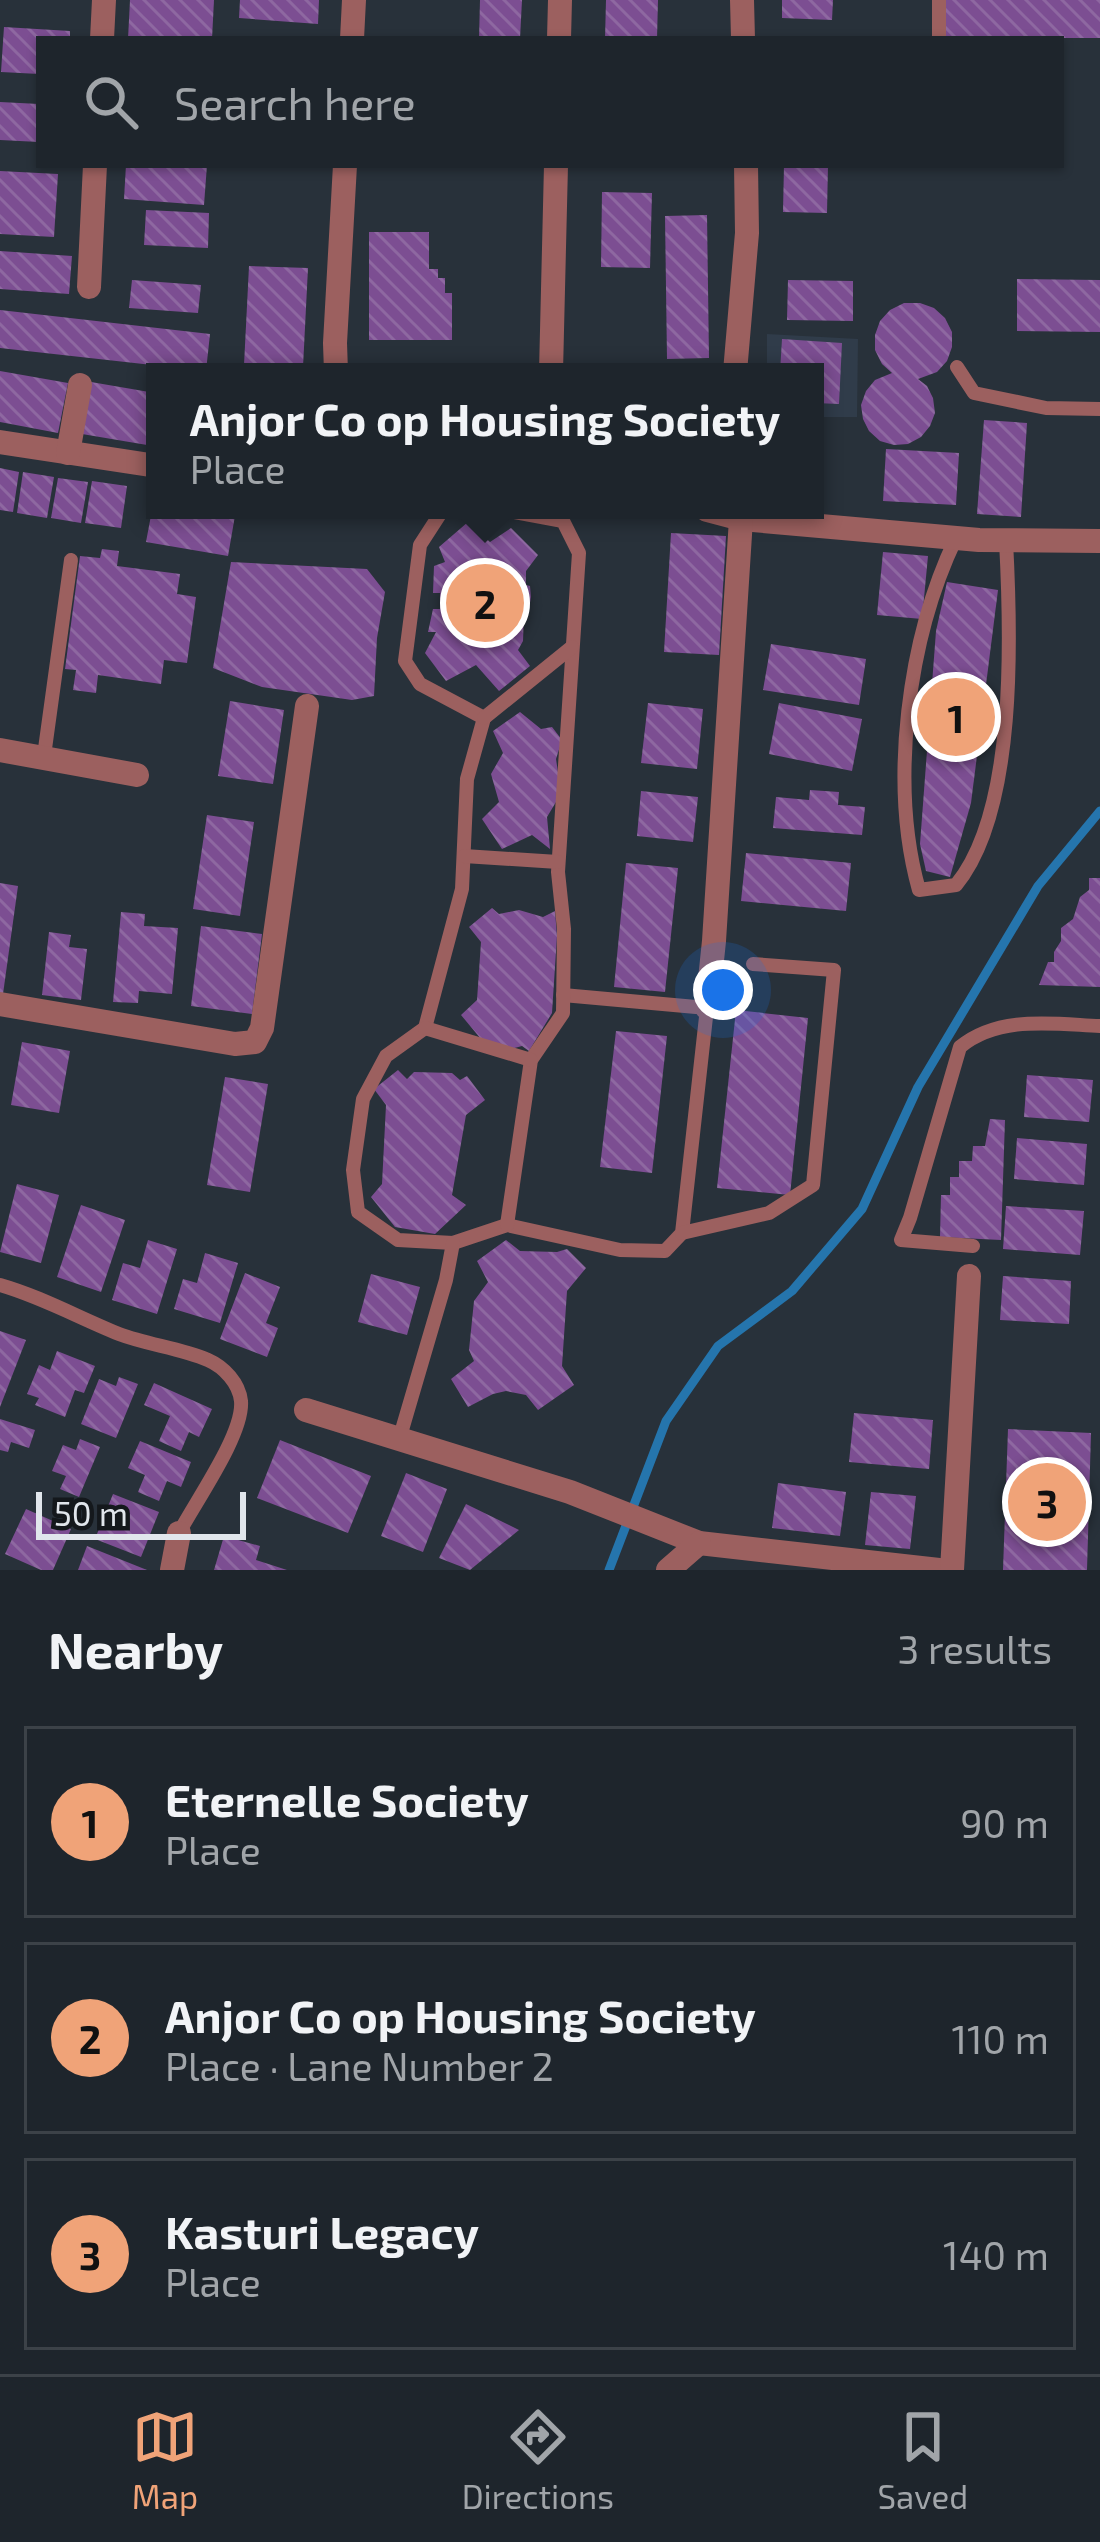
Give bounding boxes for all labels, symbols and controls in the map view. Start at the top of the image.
search box [36,36,1064,168]
icon: search [78,69,144,135]
text: Search here [174,75,416,129]
popup [146,363,824,519]
text: Anjor Co op Housing Society [190,391,780,445]
text: Place [190,445,285,492]
pin: 2 [446,558,524,648]
pin: 1 [917,672,995,762]
your location [693,960,753,1020]
pin: 3 [1008,1457,1086,1547]
scale bar [36,1486,246,1539]
text: 50 m [54,1493,128,1533]
text: Nearby [48,1618,223,1679]
text: 3 results [898,1625,1052,1672]
text: Eternelle Society [165,1772,529,1826]
text: 1 [82,1799,98,1846]
text: 90 m [960,1799,1049,1846]
text: Place [165,1826,261,1873]
text: Anjor Co op Housing Society [165,1988,756,2042]
text: 2 [79,2015,101,2062]
text: 110 m [952,2015,1049,2062]
text: Place · Lane Number 2 [165,2042,554,2089]
text: Kasturi Legacy [165,2204,479,2258]
text: 3 [79,2231,101,2278]
text: 140 m [943,2231,1049,2278]
text: Place [165,2258,261,2305]
tab: Map [132,2404,198,2516]
tab: Directions [462,2404,614,2516]
tab: Saved [878,2404,968,2516]

